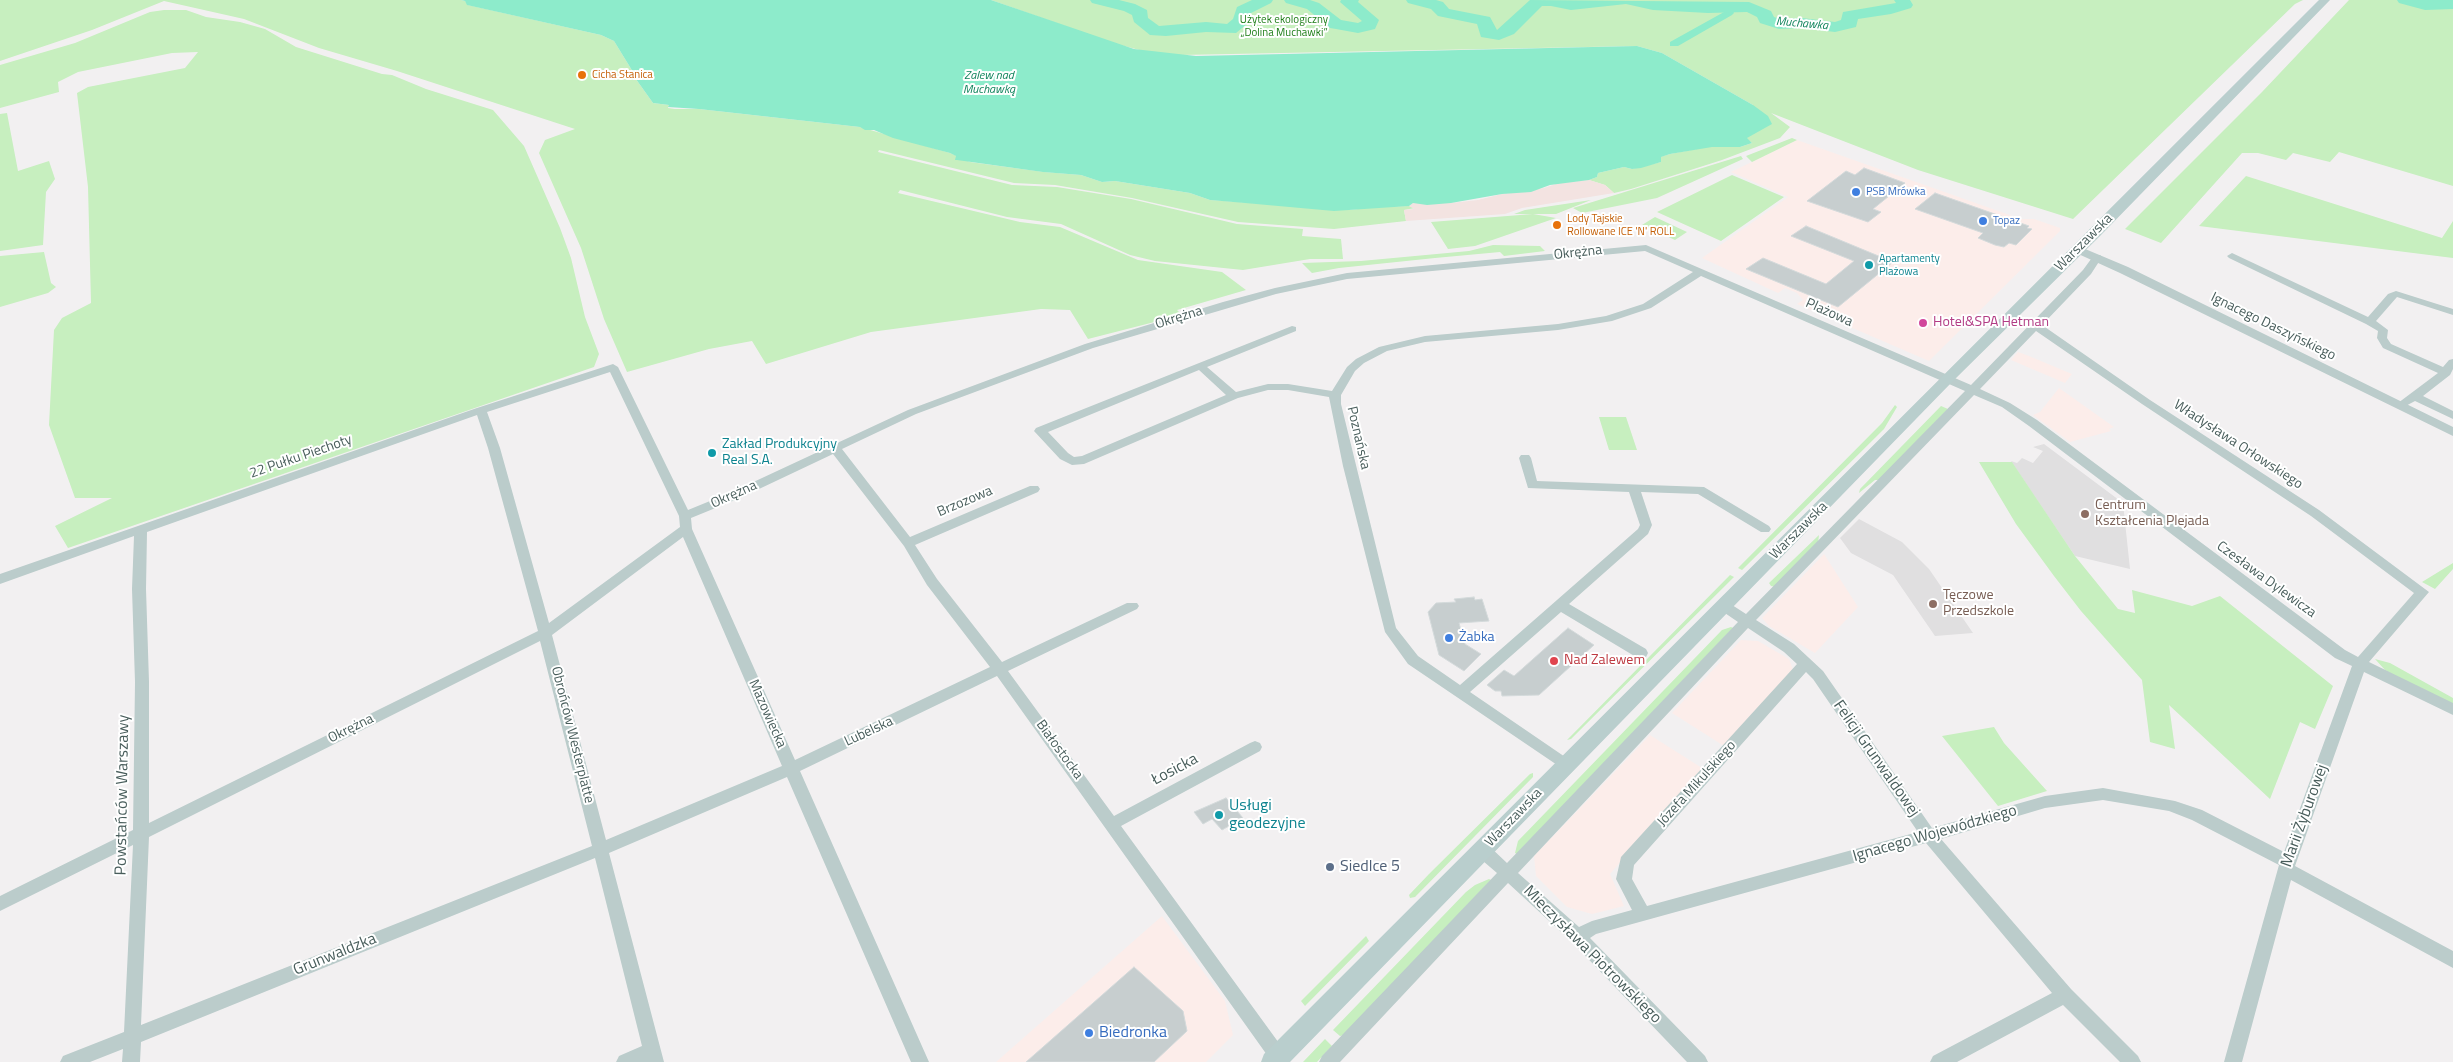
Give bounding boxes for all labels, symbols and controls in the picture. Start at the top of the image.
park label: Użytek ekologiczny „Dolina Muchawki” [1240,13,1328,39]
water label: Muchawka [1775,15,1829,33]
place label: Cicha Stanica [592,68,653,82]
marker: Cicha Stanica [576,69,588,81]
water label: Zalew nad Muchawką [963,69,1015,97]
place label: PSB Mrówka [1866,185,1925,199]
marker: PSB Mrówka [1850,186,1862,198]
street label: Warszawska [2052,211,2116,275]
place label: Lody Tajskie Rollowane ICE 'N' ROLL [1567,212,1674,238]
place label: Topaz [1993,214,2020,228]
marker: Topaz [1977,215,1989,227]
marker: Lody Tajskie Rollowane ICE 'N' ROLL [1551,219,1563,231]
street label: Okrężna [1553,242,1603,264]
place label: Apartamenty Plażowa [1879,252,1940,278]
marker: Apartamenty Plażowa [1863,259,1875,271]
street label: Ignacego Daszyńskiego [2208,289,2338,365]
street label: Plażowa [1803,295,1855,331]
street label: Okrężna [1153,303,1205,333]
place label: Hotel&SPA Hetman [1933,315,2049,331]
marker: Hotel&SPA Hetman [1917,317,1929,329]
street label: Władysława Orłowskiego [2170,397,2306,493]
street label: Poznańska [1343,405,1373,471]
street label: 22 Pułku Piechoty [248,432,354,482]
place label: Zakład Produkcyjny Real S.A. [722,437,837,470]
marker: Zakład Produkcyjny Real S.A. [706,447,718,459]
street label: Okrężna [708,477,760,513]
street label: Brzozowa [935,483,995,521]
place label: Centrum Kształcenia Plejada [2095,498,2209,530]
street label: Warszawska [1767,499,1831,563]
marker: Centrum Kształcenia Plejada [2079,508,2091,520]
street label: Czesława Dylewicza [2213,538,2319,622]
place label: Tęczowe Przedszkole [1943,588,2014,620]
marker: Tęczowe Przedszkole [1927,598,1939,610]
place label: Żabka [1459,630,1495,646]
marker: Żabka [1443,632,1455,644]
place label: Nad Zalewem [1564,653,1645,669]
marker: Nad Zalewem [1548,655,1560,667]
street label: Obrońców Westerplatte [547,665,597,805]
street label: Mazowiecka [744,677,790,751]
street label: Felicji Grunwaldowej [1829,697,1923,821]
street label: Okrężna [325,711,377,747]
street label: Lubelska [842,713,896,751]
street label: Powstańców Warszawy [112,715,134,875]
street label: Białostocka [1032,717,1086,783]
street label: Józefa Mikulskiego [1654,738,1740,830]
street label: Łosicka [1149,750,1201,790]
street label: Marii Żyburowej [2278,762,2332,870]
street label: Warszawska [1482,785,1546,851]
place label: Usługi geodezyjne [1229,796,1305,834]
street label: Ignacego Wojewódzkiego [1851,801,2019,867]
marker: Usługi geodezyjne [1213,809,1225,821]
place label: Siedlce 5 [1340,857,1400,877]
marker: Siedlce 5 [1324,861,1336,873]
street label: Mieczysława Piotrowskiego [1519,882,1665,1028]
street label: Grunwaldzka [291,930,379,980]
place label: Biedronka [1099,1023,1167,1043]
marker: Biedronka [1083,1027,1095,1039]

